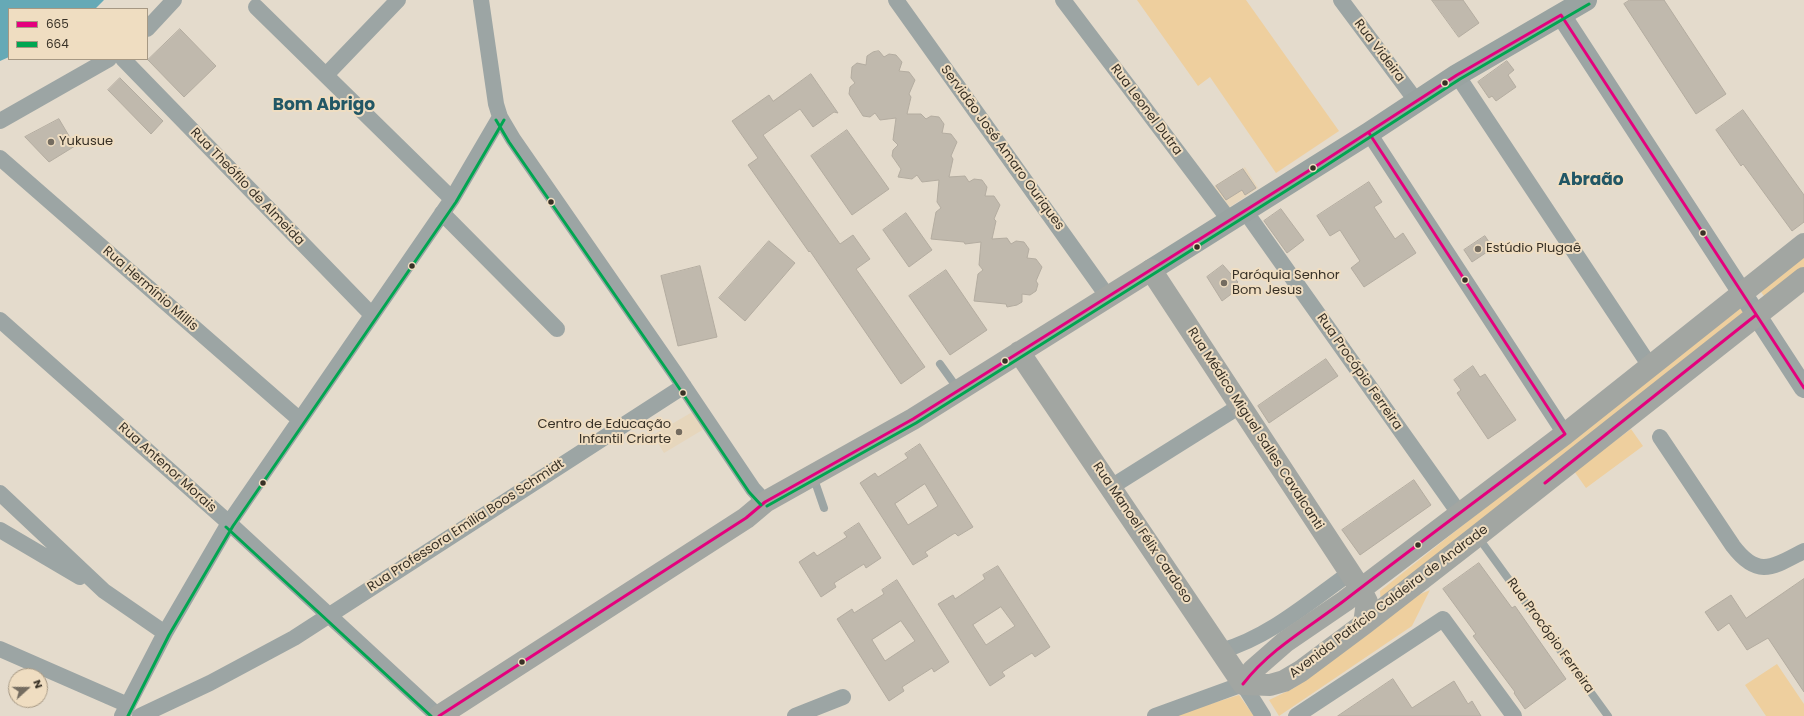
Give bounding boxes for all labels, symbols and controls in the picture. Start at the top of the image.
legend [8,8,148,60]
text: 665 [46,15,69,32]
street label: Rua Videira [1350,17,1408,85]
text: 664 [46,35,69,52]
street label: Servidão José Amaro Ouriques [937,62,1067,234]
street label: Rua Leonel Dutra [1107,62,1185,158]
unlabelled marker [1440,78,1450,88]
district label: Bom Abrigo [273,96,375,116]
street label: Rua Theófilo de Almeida [187,125,307,249]
place label: Yukusue [59,134,113,150]
marker: Yukusue [46,137,56,147]
unlabelled marker [1308,163,1318,173]
district label: Abraão [1558,171,1624,191]
unlabelled marker [546,197,556,207]
unlabelled marker [1698,228,1708,238]
place label: Estúdio Plugaê [1486,241,1581,257]
unlabelled marker [1192,242,1202,252]
street label: Rua Hermínio Millis [99,243,201,335]
marker: Estúdio Plugaê [1473,244,1483,254]
unlabelled marker [407,261,417,271]
place label: Paróquia Senhor Bom Jesus [1232,268,1340,299]
unlabelled marker [1460,275,1470,285]
marker: Paróquia Senhor Bom Jesus [1219,278,1229,288]
street label: Rua Procópio Ferreira [1313,311,1405,433]
street label: Rua Médico Miguel Salles Cavalcanti [1184,325,1326,533]
unlabelled marker [1000,356,1010,366]
unlabelled marker [678,388,688,398]
place label: Centro de Educação Infantil Criarte [537,417,671,448]
street label: Rua Antenor Morais [115,420,219,516]
marker: Centro de Educação Infantil Criarte [674,427,684,437]
street label: Rua Professora Emília Boos Schmidt [365,456,567,596]
street label: Rua Manoel Félix Cardoso [1089,460,1195,606]
unlabelled marker [258,478,268,488]
street label: Avenida Patrício Caldeira de Andrade [1287,522,1491,682]
unlabelled marker [1413,540,1423,550]
street label: Rua Procópio Ferreira [1503,575,1597,697]
unlabelled marker [517,657,527,667]
north arrow [8,668,48,708]
text: N [29,677,47,691]

